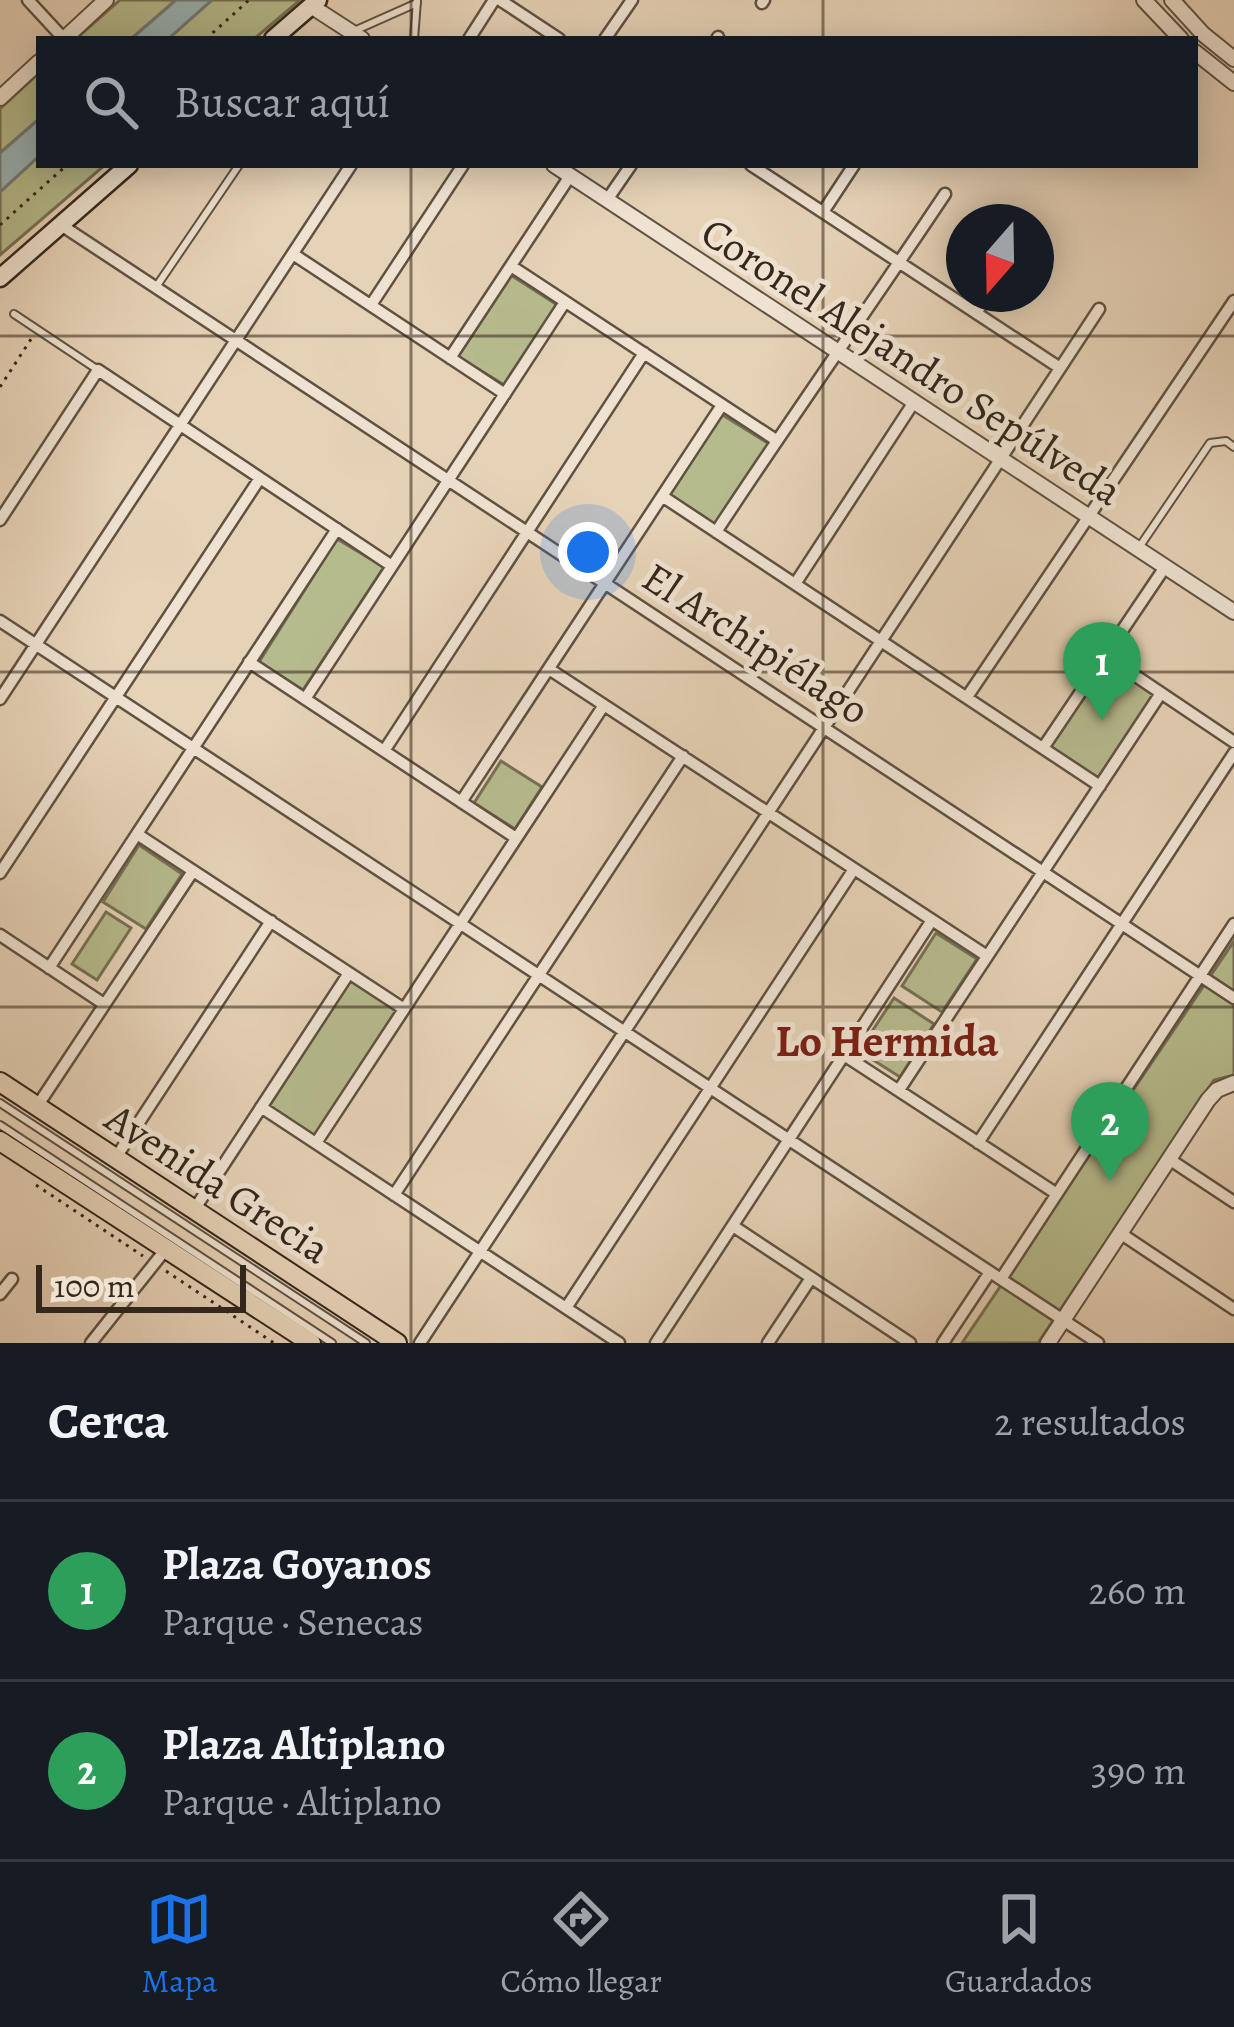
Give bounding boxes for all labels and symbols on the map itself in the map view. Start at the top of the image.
street label: Coronel Alejandro Sepúlveda [691,203,1134,519]
north arrow [946,204,1054,312]
your location [558,522,618,582]
street label: El Archipiélago [632,548,880,738]
pin: 1 [1063,622,1141,721]
district label: Lo Hermida [775,1010,999,1072]
pin: 2 [1071,1082,1149,1181]
street label: Avenida Grecia [94,1089,342,1277]
scale bar [36,1259,246,1312]

